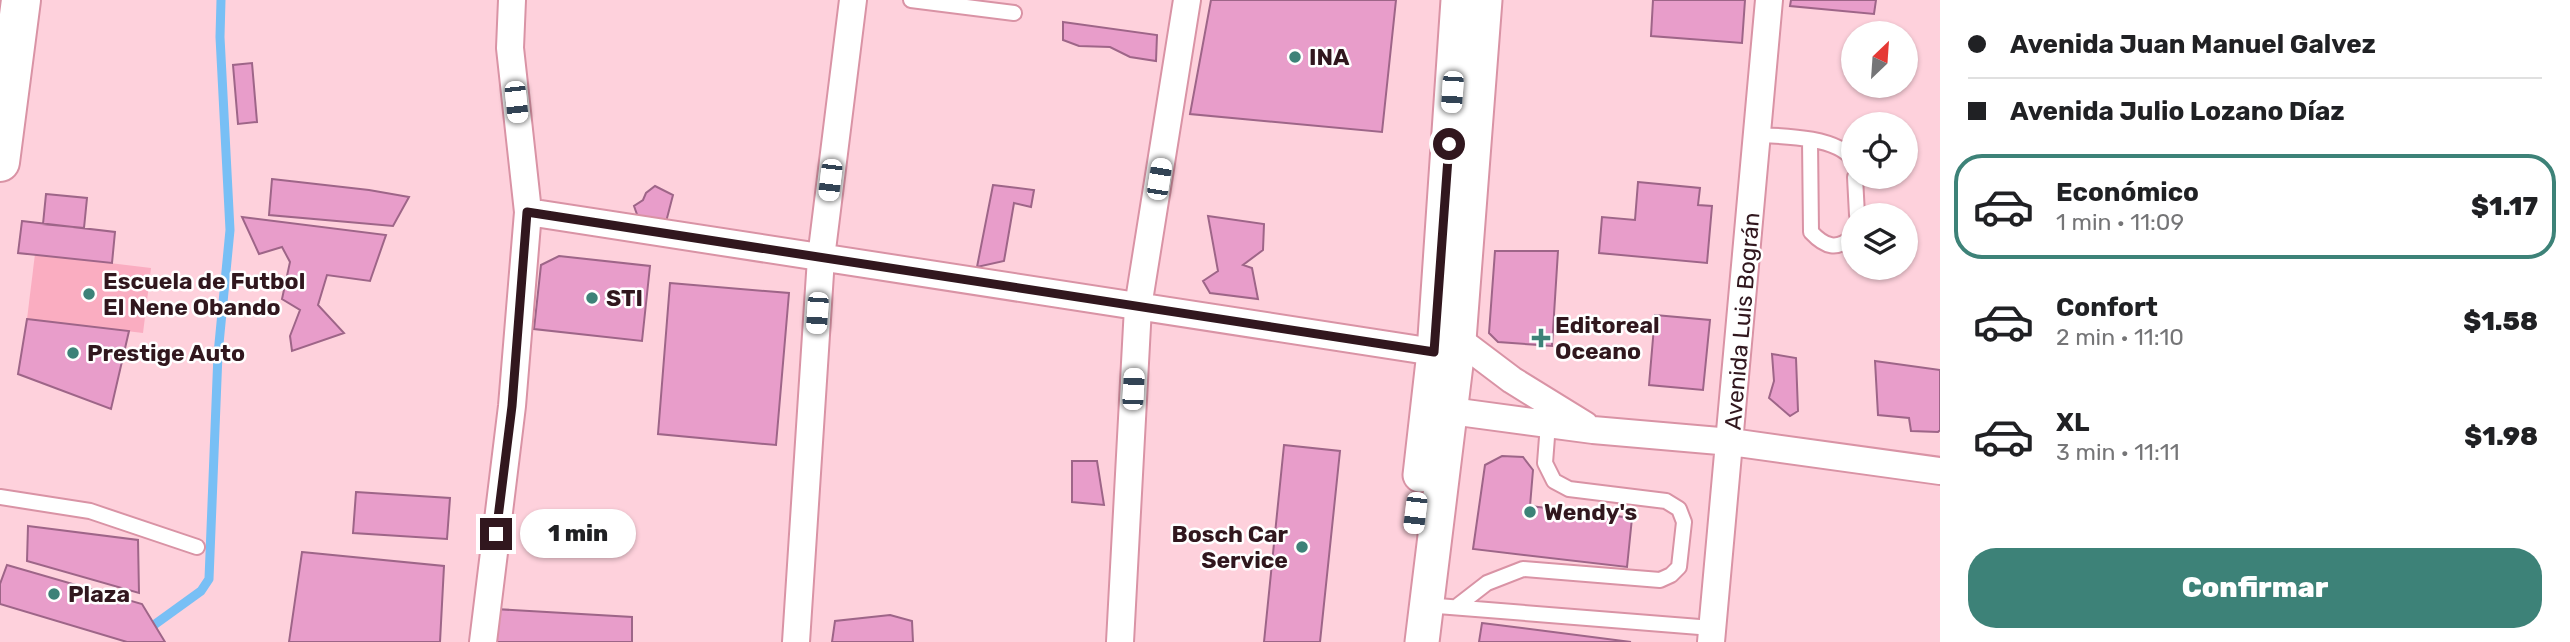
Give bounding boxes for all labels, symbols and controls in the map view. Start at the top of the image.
north arrow [1841,21,1918,98]
map controls [1841,21,1918,280]
text: Avenida Juan Manuel Galvez [2010,29,2376,60]
place label: INA [1309,43,1350,71]
marker: INA [1287,49,1303,65]
car [1441,70,1464,114]
car [504,80,529,124]
text: Avenida Julio Lozano Díaz [2010,96,2345,127]
button: locate [1841,112,1918,189]
route start [1433,128,1465,160]
car [1146,157,1173,201]
car [818,158,843,202]
icon: car [1972,175,2035,238]
text: Económico [2056,177,2199,208]
text: $1.17 [2471,191,2538,222]
button: layers [1841,203,1918,280]
text: 1 min · 11:09 [2056,208,2184,236]
street label: Avenida Luis Bográn [1719,211,1765,431]
place label: Escuela de Futbol El Nene Obando [103,267,305,321]
place label: STI [606,284,643,312]
marker: Escuela de Futbol El Nene Obando [81,286,97,302]
marker: STI [584,290,600,306]
icon: car [1972,290,2035,353]
car [806,291,829,335]
text: Confort [2056,292,2158,323]
text: $1.58 [2463,306,2538,337]
place label: Editoreal Oceano [1555,311,1660,365]
text: 2 min · 11:10 [2056,323,2184,351]
marker: Editoreal Oceano [1533,330,1549,346]
place label: Prestige Auto [87,339,245,367]
marker: Prestige Auto [65,345,81,361]
car [1122,367,1145,411]
icon: car [1972,405,2035,468]
text: XL [2056,407,2089,438]
text: $1.98 [2464,421,2538,452]
text: 3 min · 11:11 [2056,438,2180,466]
car [1403,491,1428,535]
place label: Wendy's [1544,498,1638,526]
marker: Wendy's [1522,504,1538,520]
callout: 1 min [520,510,636,558]
route end [480,518,512,550]
text: 1 min [548,519,608,547]
place label: Bosch Car Service [1171,520,1289,574]
marker: Bosch Car Service [1294,539,1310,555]
button: Confirmar [1968,548,2542,628]
place label: Plaza [68,580,130,608]
marker: Plaza [46,586,62,602]

